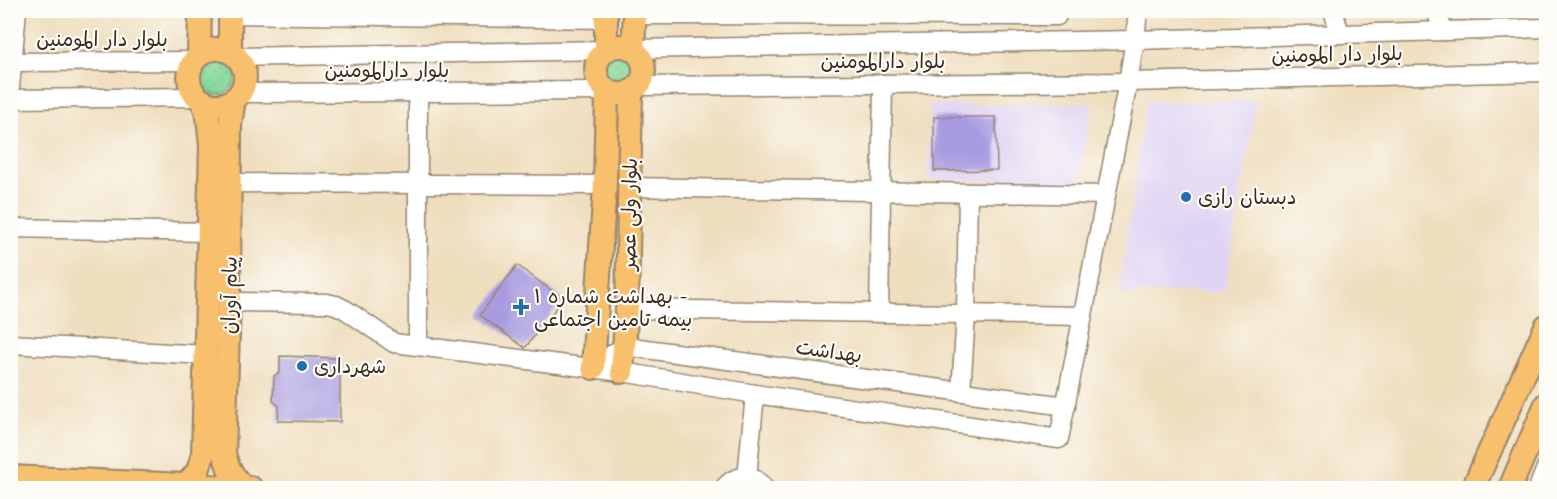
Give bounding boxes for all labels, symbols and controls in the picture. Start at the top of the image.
street label: بلوار دار المومنین [36,28,168,51]
street label: بلوار دار المومنین [1271,42,1403,67]
street label: بلوار دارالمومنین [821,50,945,73]
street label: بلوار دارالمومنین [325,59,449,82]
street label: بلوار ولی عصر [617,158,643,272]
place label: دبستان رازی [1198,186,1297,209]
marker: دبستان رازی [1179,190,1193,204]
street label: پیام آوران [217,256,245,334]
place label: بهداشت شماره ۱ - بیمه تامین اجتماعی [534,285,692,332]
marker: بهداشت شماره ۱ - بیمه تامین اجتماعی [512,298,530,316]
street label: بهداشت [794,335,864,368]
place label: شهرداری [314,355,386,378]
marker: شهرداری [295,359,309,373]

